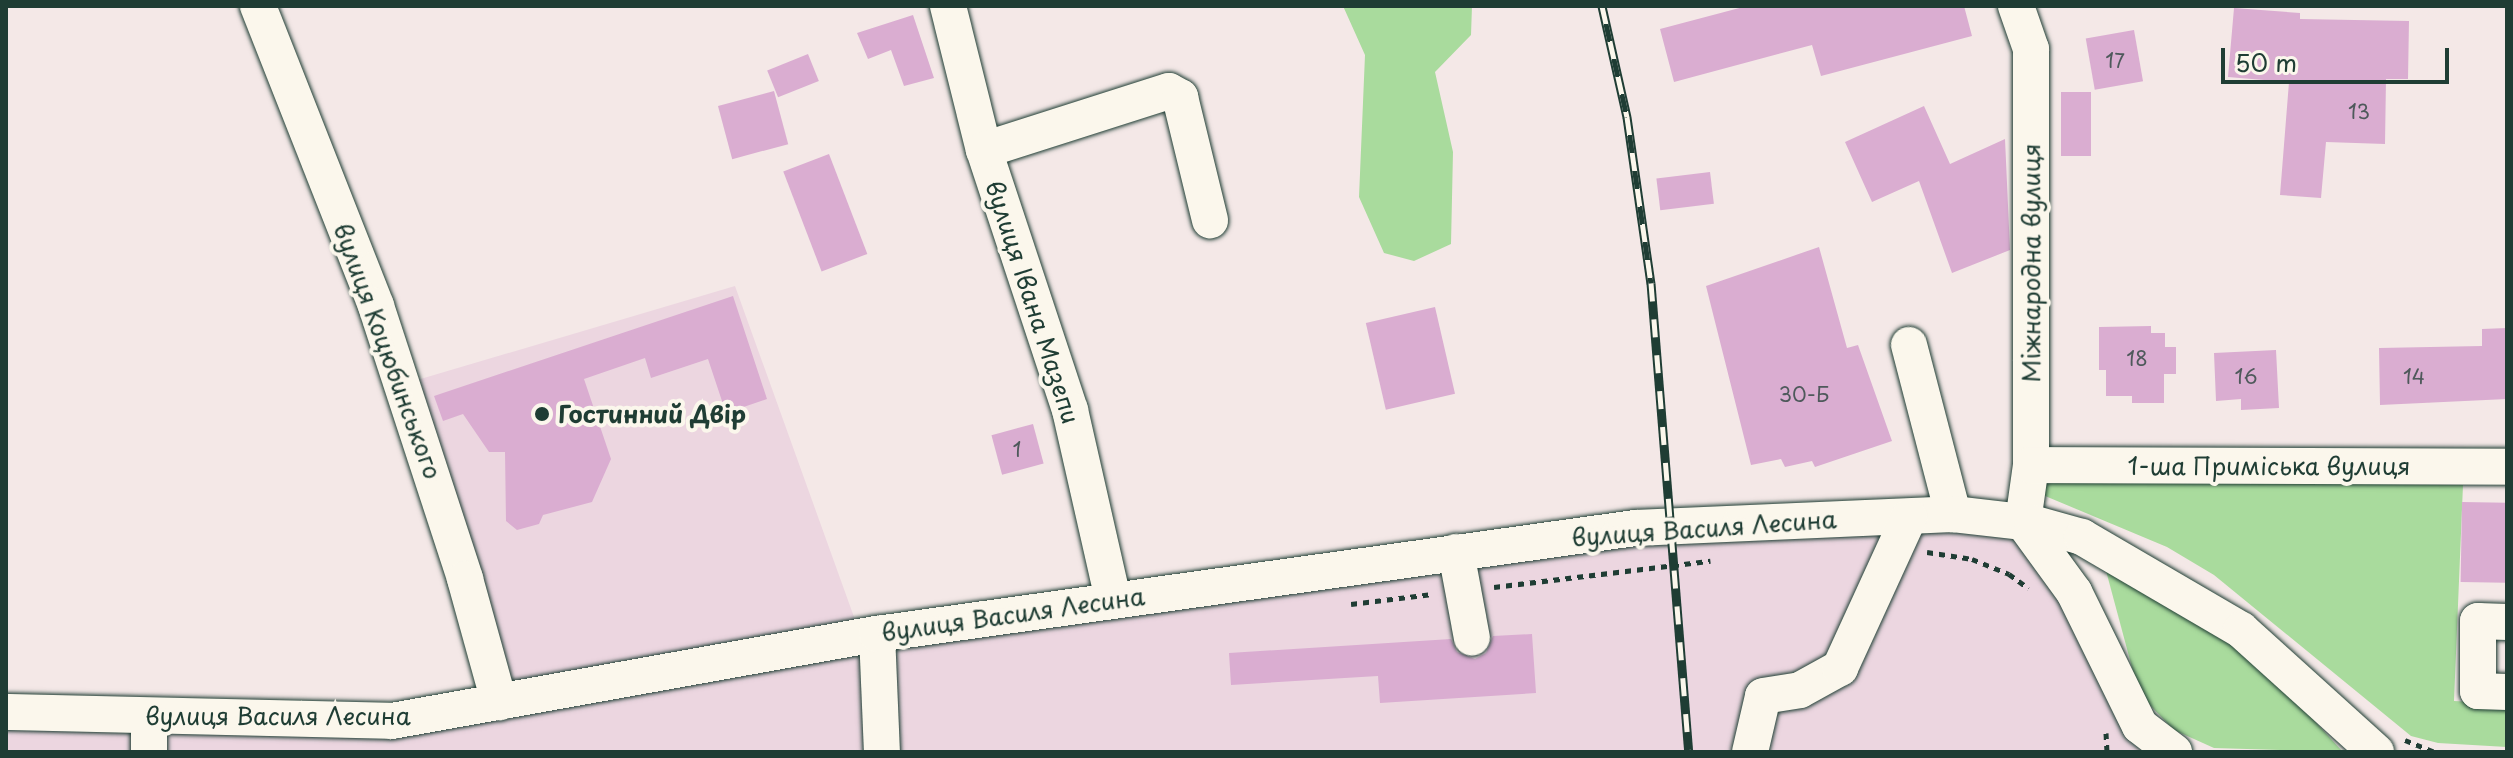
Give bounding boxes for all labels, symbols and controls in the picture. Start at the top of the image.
scale bar [2225,32,2453,82]
text: 50 m [2235,44,2297,80]
house number: 17 [2105,48,2125,72]
house number: 13 [2348,99,2370,123]
street label: Міжнародна вулиця [2017,143,2045,383]
street label: вулиця Івана Мазепи [980,176,1086,428]
street label: вулиця Коцюбинського [328,219,448,483]
house number: 18 [2126,346,2148,370]
house number: 16 [2235,364,2257,388]
house number: 14 [2403,364,2425,388]
house number: 30-Б [1779,382,1829,406]
place label: Гостинний Двір [558,400,747,428]
marker: Гостинний Двір [533,405,551,423]
house number: 1 [1013,437,1021,461]
street label: 1-ша Приміська вулиця [2126,452,2412,480]
street label: вулиця Василя Лесина [1569,504,1839,552]
street label: вулиця Василя Лесина [878,581,1148,647]
street label: вулиця Василя Лесина [144,702,412,730]

